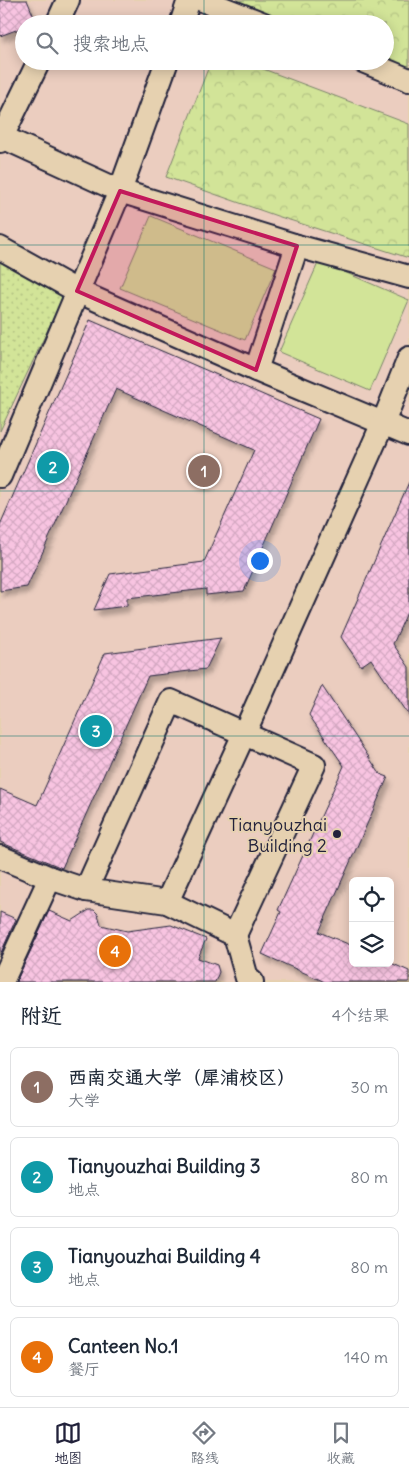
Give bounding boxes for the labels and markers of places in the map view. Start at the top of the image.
pin: 2 [37,448,69,486]
pin: 1 [188,452,220,490]
pin: 3 [80,712,112,750]
place label: Tianyouzhai Building 2 [229,813,327,857]
marker: Tianyouzhai Building 2 [331,828,343,840]
pin: 4 [99,932,131,970]

